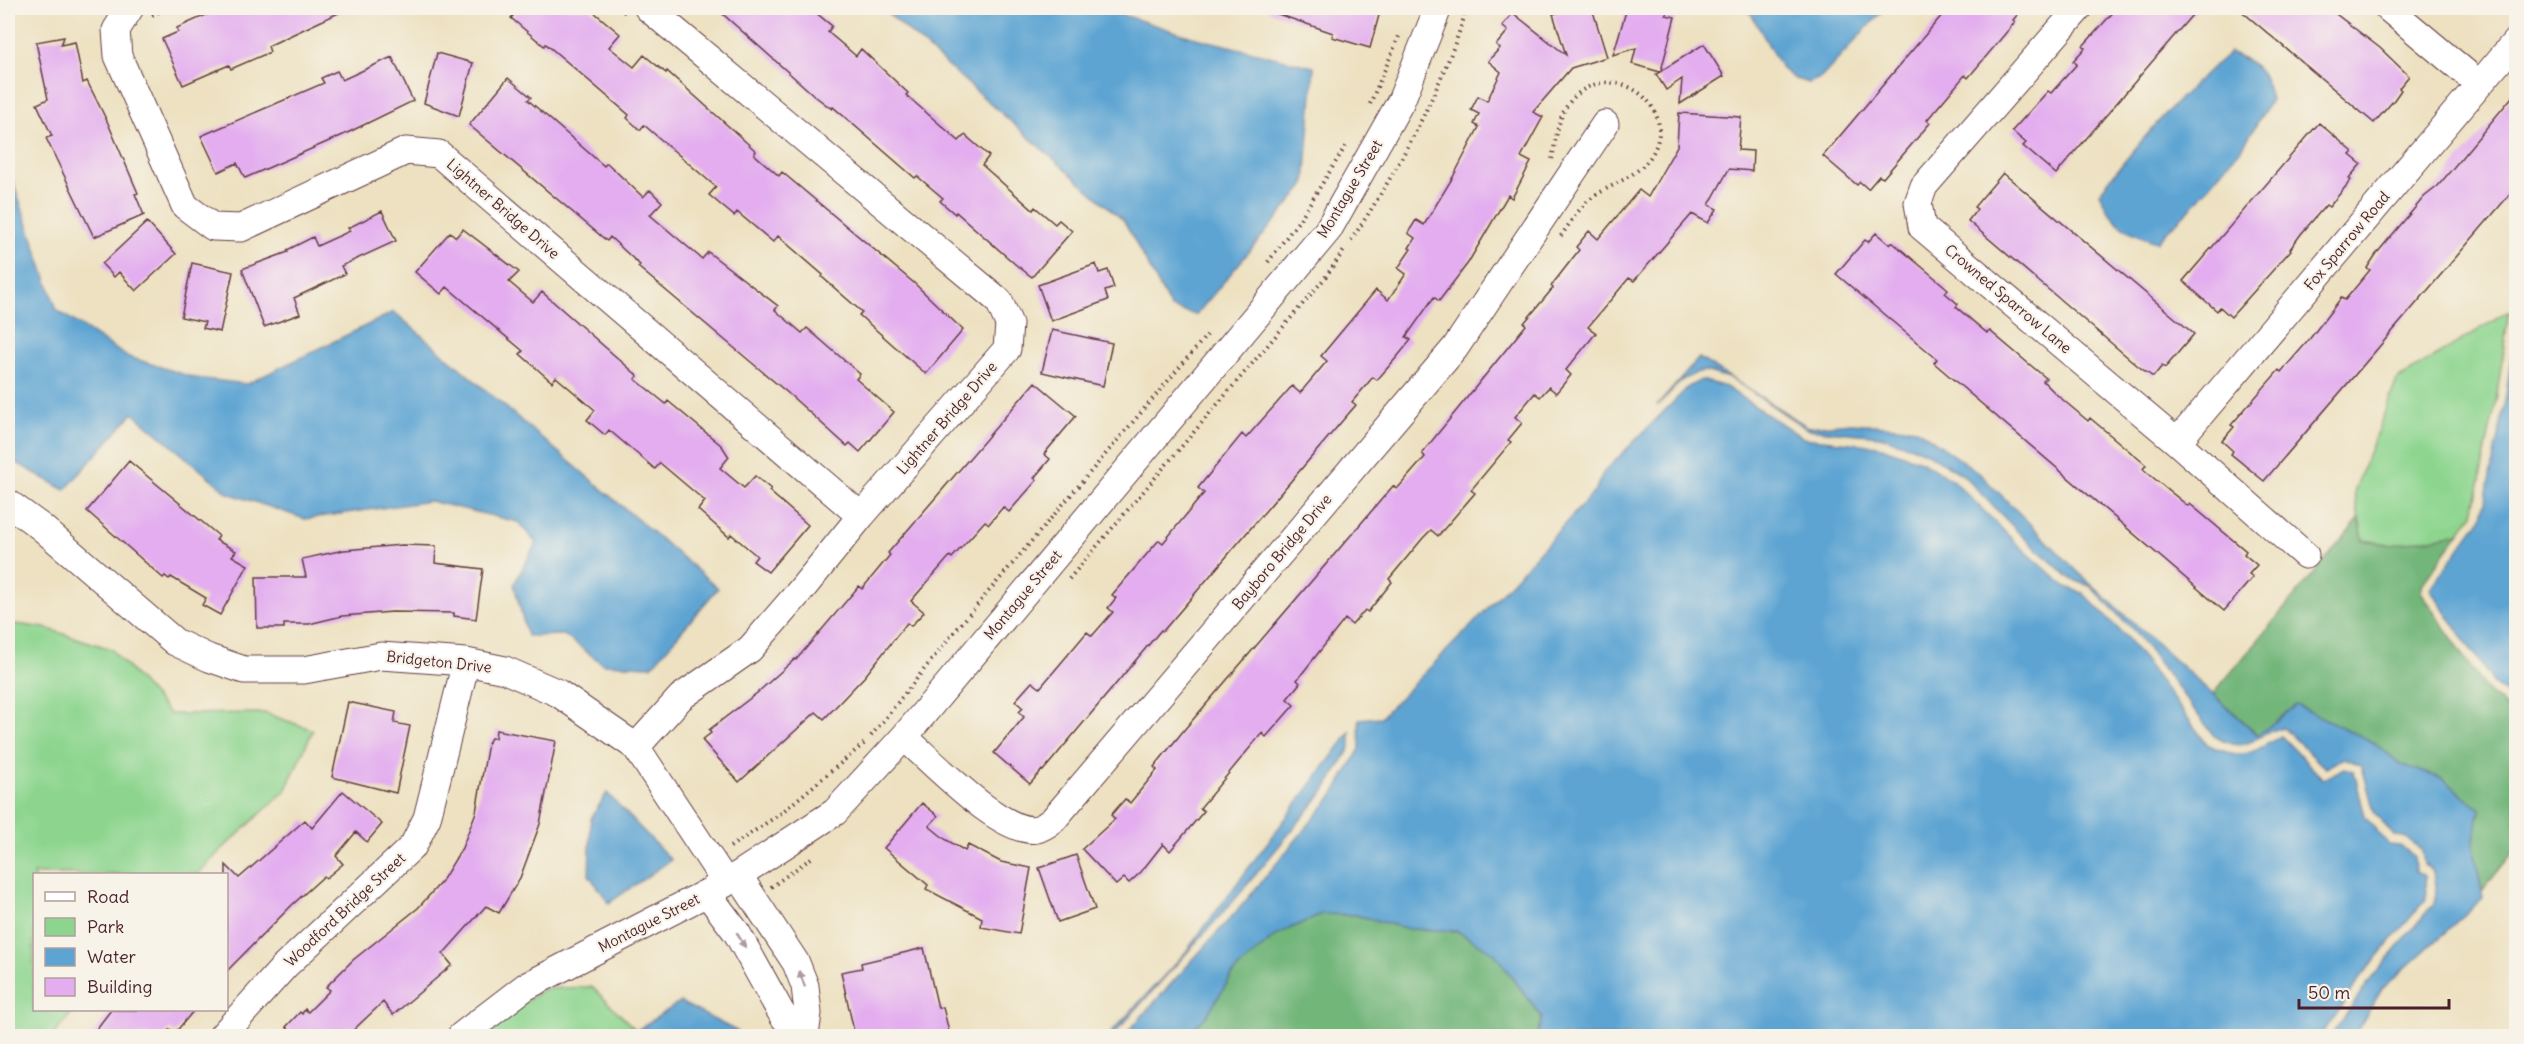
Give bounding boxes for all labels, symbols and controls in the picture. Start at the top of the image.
street label: Montague Street [1313,136,1386,241]
street label: Lightner Bridge Drive [443,154,564,263]
street label: Fox Sparrow Road [2300,187,2394,294]
street label: Crowned Sparrow Lane [1941,240,2076,357]
street label: Lightner Bridge Drive [892,357,1001,478]
street label: Bayboro Bridge Drive [1228,490,1336,613]
street label: Montague Street [980,546,1066,643]
street label: Bridgeton Drive [385,647,493,676]
street label: Woodford Bridge Street [280,849,409,971]
legend [33,873,228,1011]
text: Road [87,885,130,908]
street label: Montague Street [595,889,703,956]
text: Park [87,915,124,938]
one-way arrow [735,932,746,948]
text: Water [87,945,137,968]
one-way arrow [797,970,806,988]
scale bar [2299,972,2449,1010]
text: Building [87,975,152,998]
text: 50 m [2308,981,2350,1004]

